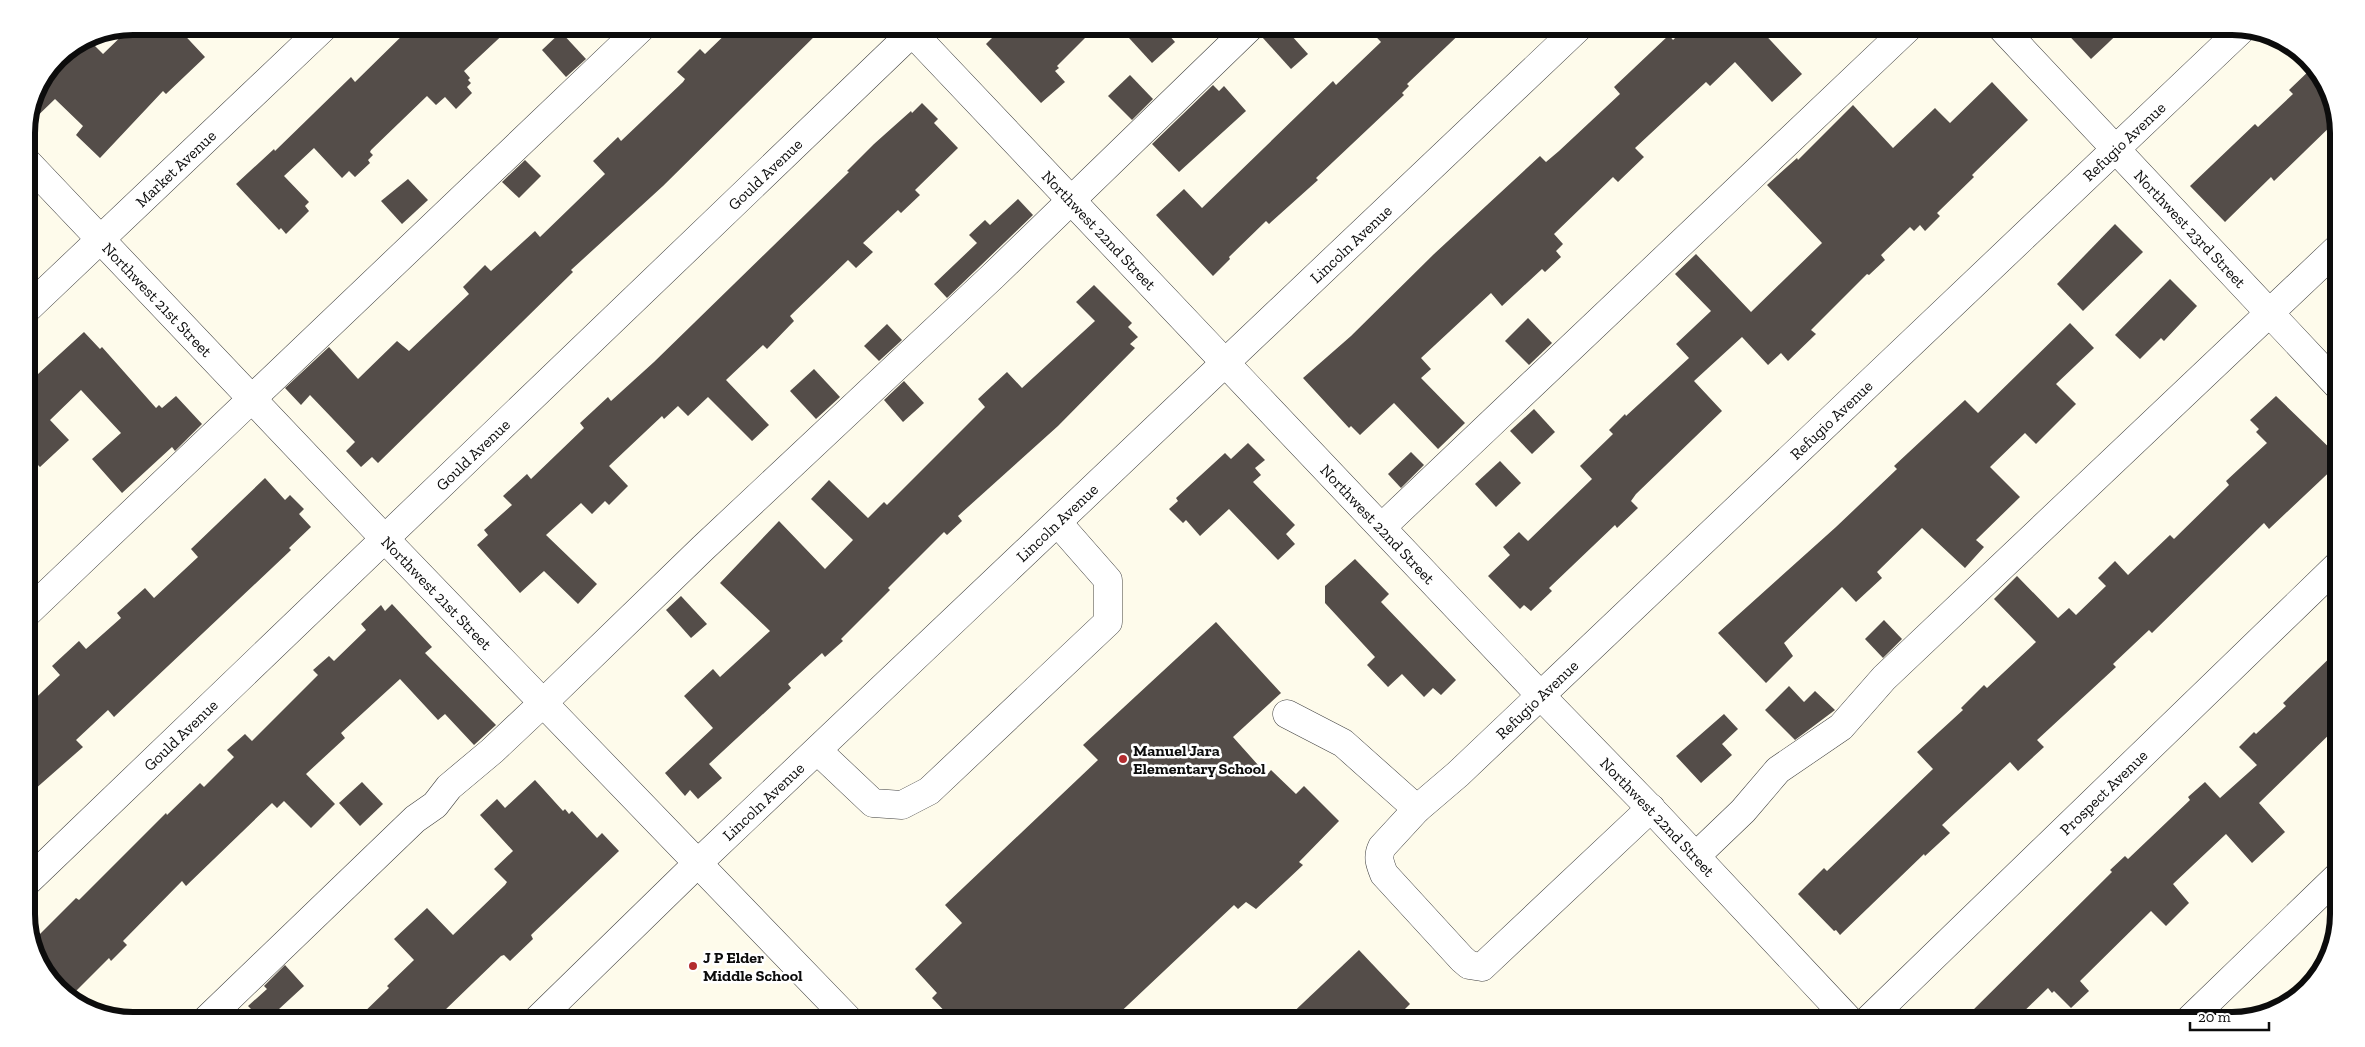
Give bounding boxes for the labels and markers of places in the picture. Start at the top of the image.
place label: Manuel Jara Elementary School [1133,741,1266,778]
marker: Manuel Jara Elementary School [1117,753,1129,765]
place label: J P Elder Middle School [703,948,803,985]
marker: J P Elder Middle School [687,960,699,972]

